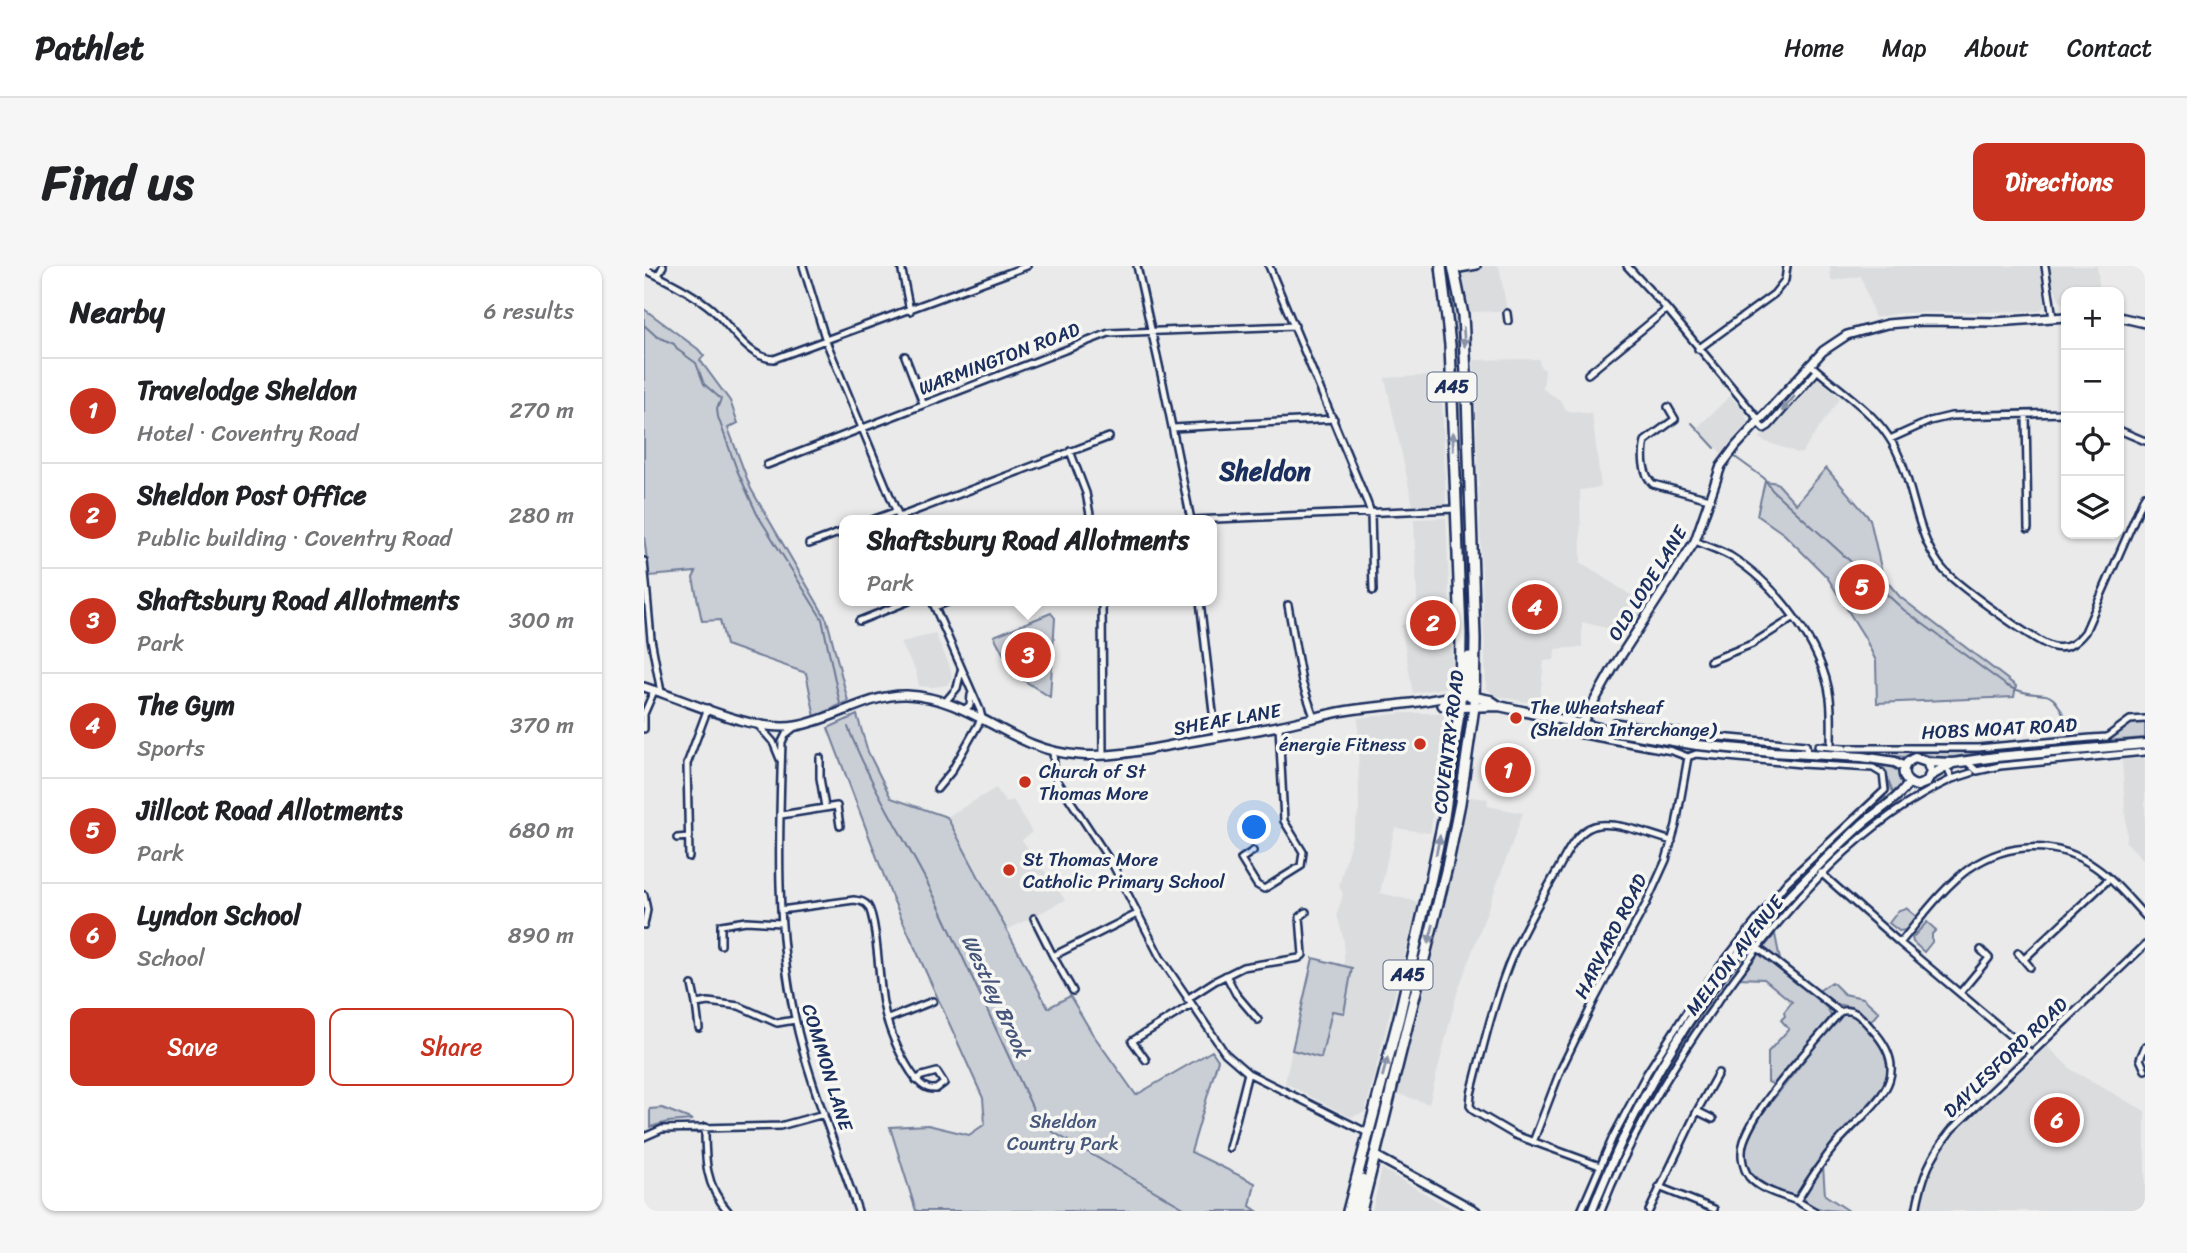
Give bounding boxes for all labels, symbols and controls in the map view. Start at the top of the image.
text: Pathlet [35,19,144,77]
text: Home [1784,27,1844,69]
text: Map [1882,27,1926,69]
text: About [1964,27,2029,69]
text: Contact [2067,27,2152,69]
text: Find us [42,139,194,226]
button: Directions [1973,143,2145,221]
text: Nearby [70,285,165,339]
map controls [2061,287,2124,539]
button: + [2061,287,2124,350]
text: 6 results [484,291,574,332]
street label: WARMINGTON ROAD [914,312,1085,404]
one-way arrow [1459,326,1470,348]
button: − [2061,350,2124,413]
text: Travelodge Sheldon [137,367,357,413]
road number: A45 [1428,372,1476,402]
text: 1 [88,390,98,431]
text: 270 m [509,390,574,431]
one-way arrow [1781,396,1796,413]
text: Hotel · Coventry Road [137,413,358,454]
button: locate [2061,413,2124,476]
one-way arrow [1448,430,1459,452]
district label: Sheldon [1218,448,1311,494]
text: Sheldon Post Office [137,472,367,518]
button: layers [2061,476,2124,539]
text: 2 [86,495,100,536]
text: 280 m [509,495,574,536]
popup [839,515,1217,606]
text: Shaftsbury Road Allotments [867,517,1189,563]
text: Public building · Coventry Road [137,518,452,559]
street label: OLD LODE LANE [1599,518,1697,647]
pin: 5 [1839,561,1885,613]
text: Park [867,563,914,604]
text: Shaftsbury Road Allotments [137,577,459,623]
pin: 4 [1512,581,1558,633]
pin: 2 [1410,597,1456,649]
text: 3 [87,600,99,641]
text: 300 m [509,600,574,641]
text: Park [137,623,184,664]
pin: 3 [1005,629,1051,681]
street label: COVENTRY ROAD [1423,668,1474,816]
text: The Gym [137,682,235,728]
place label: The Wheatsheaf (Sheldon Interchange) [1530,691,1718,746]
street label: SHEAF LANE [1171,694,1285,745]
text: 4 [86,705,100,746]
text: 370 m [510,705,574,746]
street label: HOBS MOAT ROAD [1920,708,2078,749]
marker: The Wheatsheaf (Sheldon Interchange) [1508,710,1524,726]
text: Sports [137,728,205,769]
place label: énergie Fitness [1279,728,1406,761]
marker: énergie Fitness [1412,736,1428,752]
pin: 1 [1485,744,1531,796]
place label: Church of St Thomas More [1039,755,1149,810]
marker: Church of St Thomas More [1017,774,1033,790]
text: Jillcot Road Allotments [137,787,403,833]
text: 5 [86,810,100,851]
text: 680 m [509,810,574,851]
your location [1237,810,1271,844]
text: Park [137,833,184,874]
one-way arrow [1432,834,1443,856]
place label: St Thomas More Catholic Primary School [1023,843,1225,898]
marker: St Thomas More Catholic Primary School [1001,862,1017,878]
street label: HARVARD ROAD [1565,867,1656,1004]
street label: MELTON AVENUE [1677,887,1793,1023]
text: Lyndon School [137,892,301,938]
text: 6 [86,915,100,956]
text: 890 m [508,915,574,956]
one-way arrow [1425,923,1436,945]
water label: Westley Brook [951,928,1042,1066]
text: School [137,938,205,979]
road number: A45 [1384,960,1432,990]
street label: DAYLESFORD ROAD [1935,988,2076,1126]
street label: COMMON LANE [793,1000,863,1136]
button: Save [70,1008,315,1086]
button: Share [329,1008,574,1086]
one-way arrow [1380,1056,1391,1078]
pin: 6 [2034,1094,2080,1146]
park label: Sheldon Country Park [1007,1105,1119,1160]

